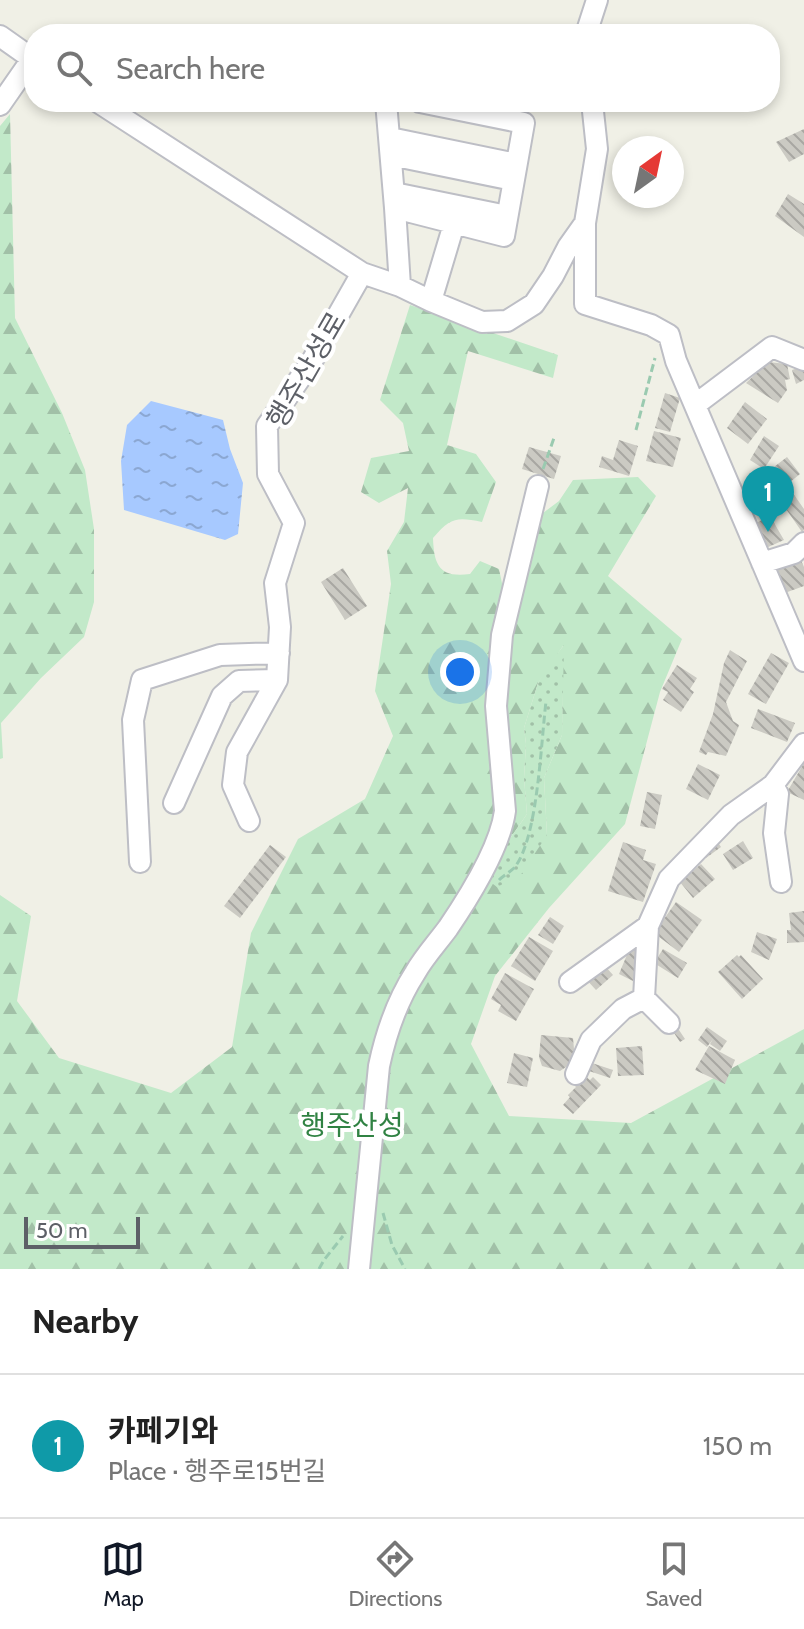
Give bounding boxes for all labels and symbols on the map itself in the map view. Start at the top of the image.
north arrow [612,136,684,208]
street label: 행주산성로 [259,306,353,434]
pin: 1 [742,466,794,532]
your location [440,652,480,692]
park label: 행주산성 [300,1108,404,1142]
scale bar [24,1213,140,1249]

